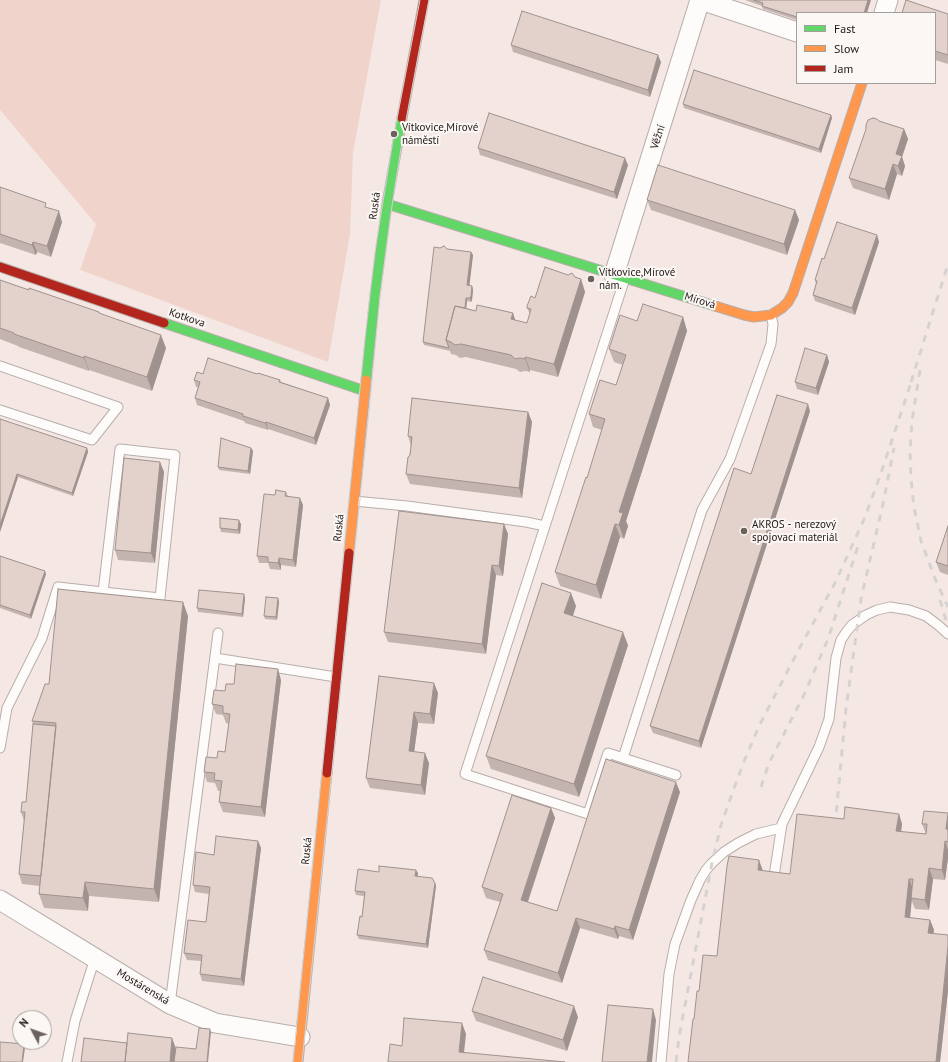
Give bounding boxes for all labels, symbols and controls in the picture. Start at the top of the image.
legend [796,12,936,84]
text: Fast [834,21,855,36]
text: Slow [834,41,859,56]
text: Jam [834,61,853,76]
place label: Vítkovice,Mírové náměstí [402,121,478,147]
street label: Věžní [648,123,668,151]
marker: Vítkovice,Mírové náměstí [389,129,399,139]
street label: Ruská [367,191,383,221]
place label: Vítkovice,Mírové nám. [599,266,675,292]
marker: Vítkovice,Mírové nám. [586,274,596,284]
street label: Mírová [683,290,717,312]
street label: Kotkova [167,306,207,330]
street label: Ruská [331,514,347,542]
place label: AKROS - nerezový spojovací materiál [752,518,838,544]
marker: AKROS - nerezový spojovací materiál [739,526,749,536]
street label: Ruská [299,837,315,865]
street label: Mostárenská [114,966,172,1008]
north arrow [12,1010,52,1050]
text: N [16,1015,31,1030]

